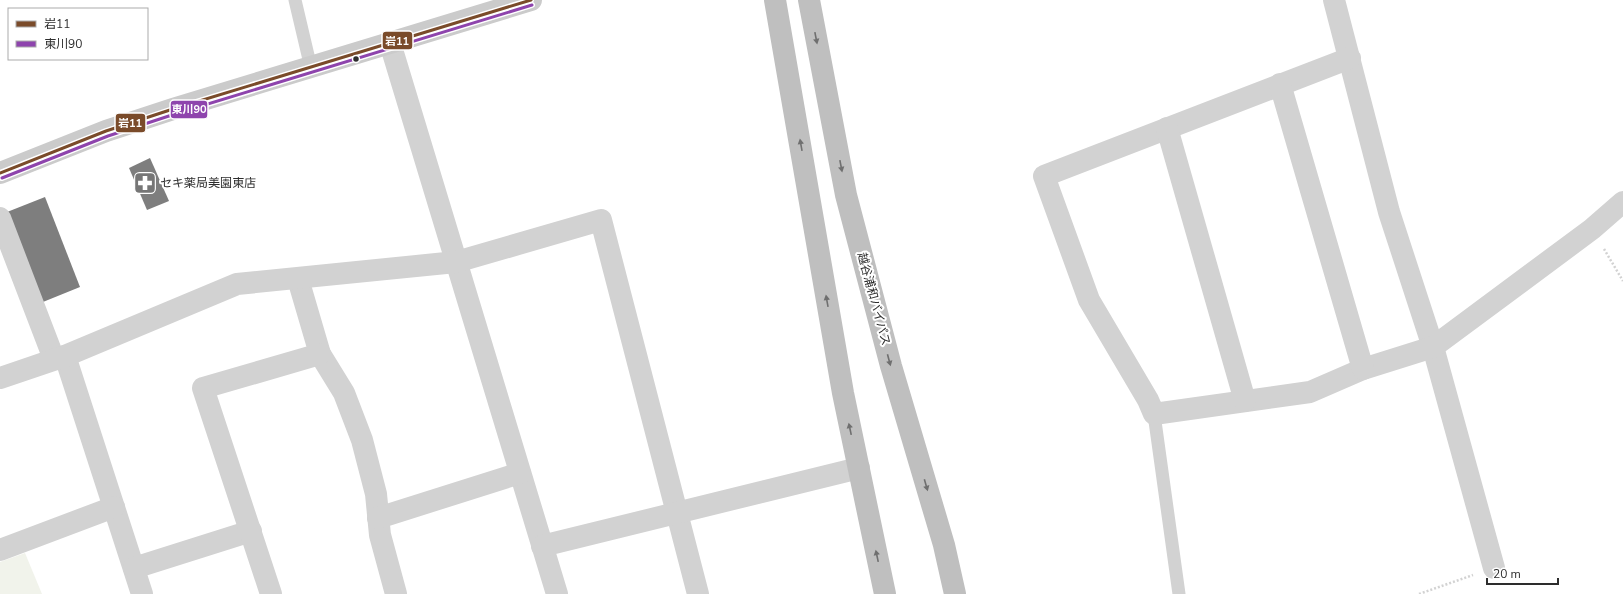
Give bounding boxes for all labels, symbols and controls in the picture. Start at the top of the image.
legend [8,8,148,60]
text: 岩11 [44,16,70,32]
line badge: 岩11 [382,31,413,50]
one-way arrow [813,32,819,44]
text: 岩11 [385,34,409,49]
text: 東川90 [44,36,82,52]
unlabelled marker [351,54,361,64]
line badge: 東川90 [170,100,208,119]
text: 東川90 [171,102,207,117]
line badge: 岩11 [115,113,146,133]
text: 岩11 [118,116,142,131]
one-way arrow [798,139,804,151]
one-way arrow [838,160,844,172]
pharmacy icon: セキ薬局美園東店 [132,170,158,196]
place label: セキ薬局美園東店 [160,175,256,191]
street label: 越谷浦和バイパス [854,251,894,347]
one-way arrow [824,295,830,307]
one-way arrow [887,354,893,366]
one-way arrow [847,422,853,435]
one-way arrow [923,479,929,491]
one-way arrow [874,550,880,562]
scale bar [1487,560,1558,586]
text: 20 m [1493,566,1521,582]

